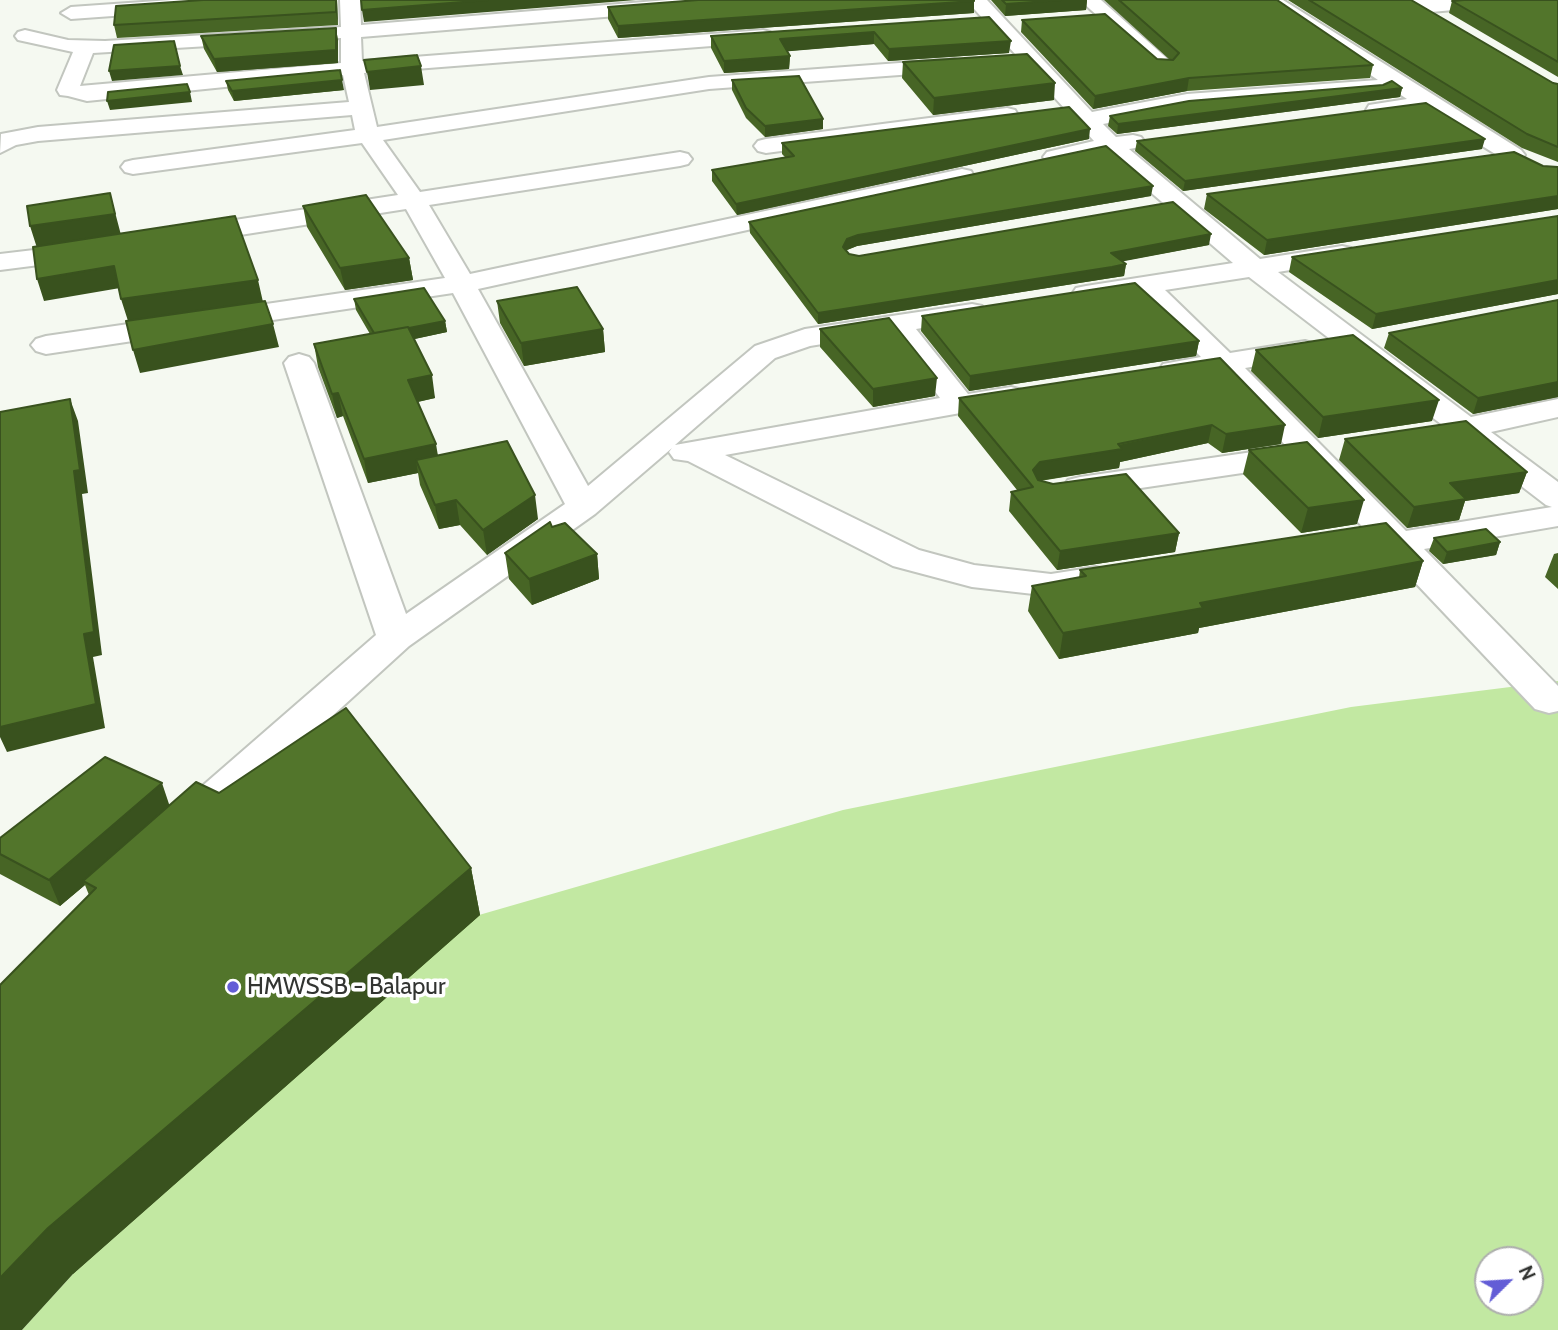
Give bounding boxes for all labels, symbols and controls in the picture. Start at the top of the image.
place label: HMWSSB - Balapur [247,973,445,1001]
marker: HMWSSB - Balapur [225,979,241,995]
north arrow [1474,1246,1544,1316]
text: N [1514,1262,1540,1284]

